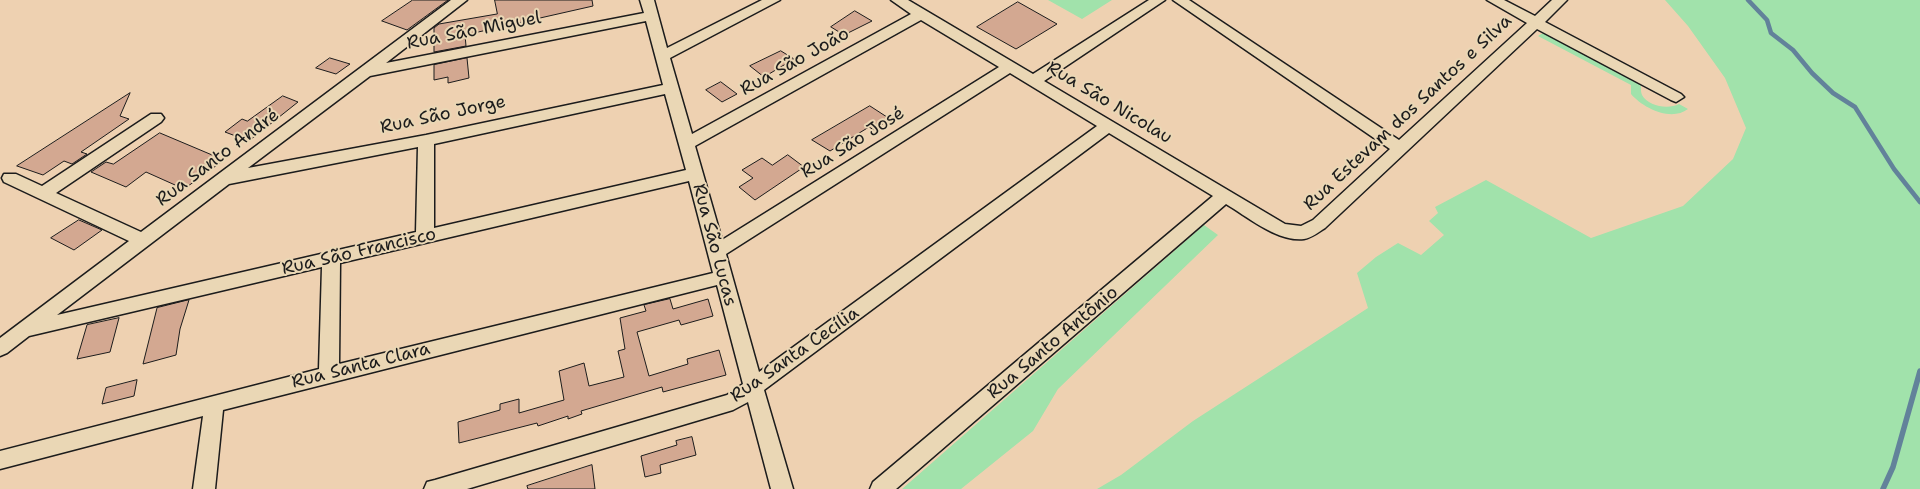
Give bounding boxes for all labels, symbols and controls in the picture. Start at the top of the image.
street label: Rua São Miguel [405,7,543,55]
street label: Rua Estevam dos Santos e Silva [1299,11,1517,215]
street label: Rua São João [737,23,853,101]
street label: Rua São Nicolau [1042,57,1176,149]
street label: Rua São Jorge [378,91,508,139]
street label: Rua São José [797,103,909,183]
street label: Rua Santo André [152,105,284,211]
street label: Rua São Lucas [687,181,741,309]
street label: Rua São Francisco [280,224,438,280]
street label: Rua Santo Antônio [983,282,1123,404]
street label: Rua Santa Cecília [727,303,863,407]
street label: Rua Santa Clara [290,338,432,394]

